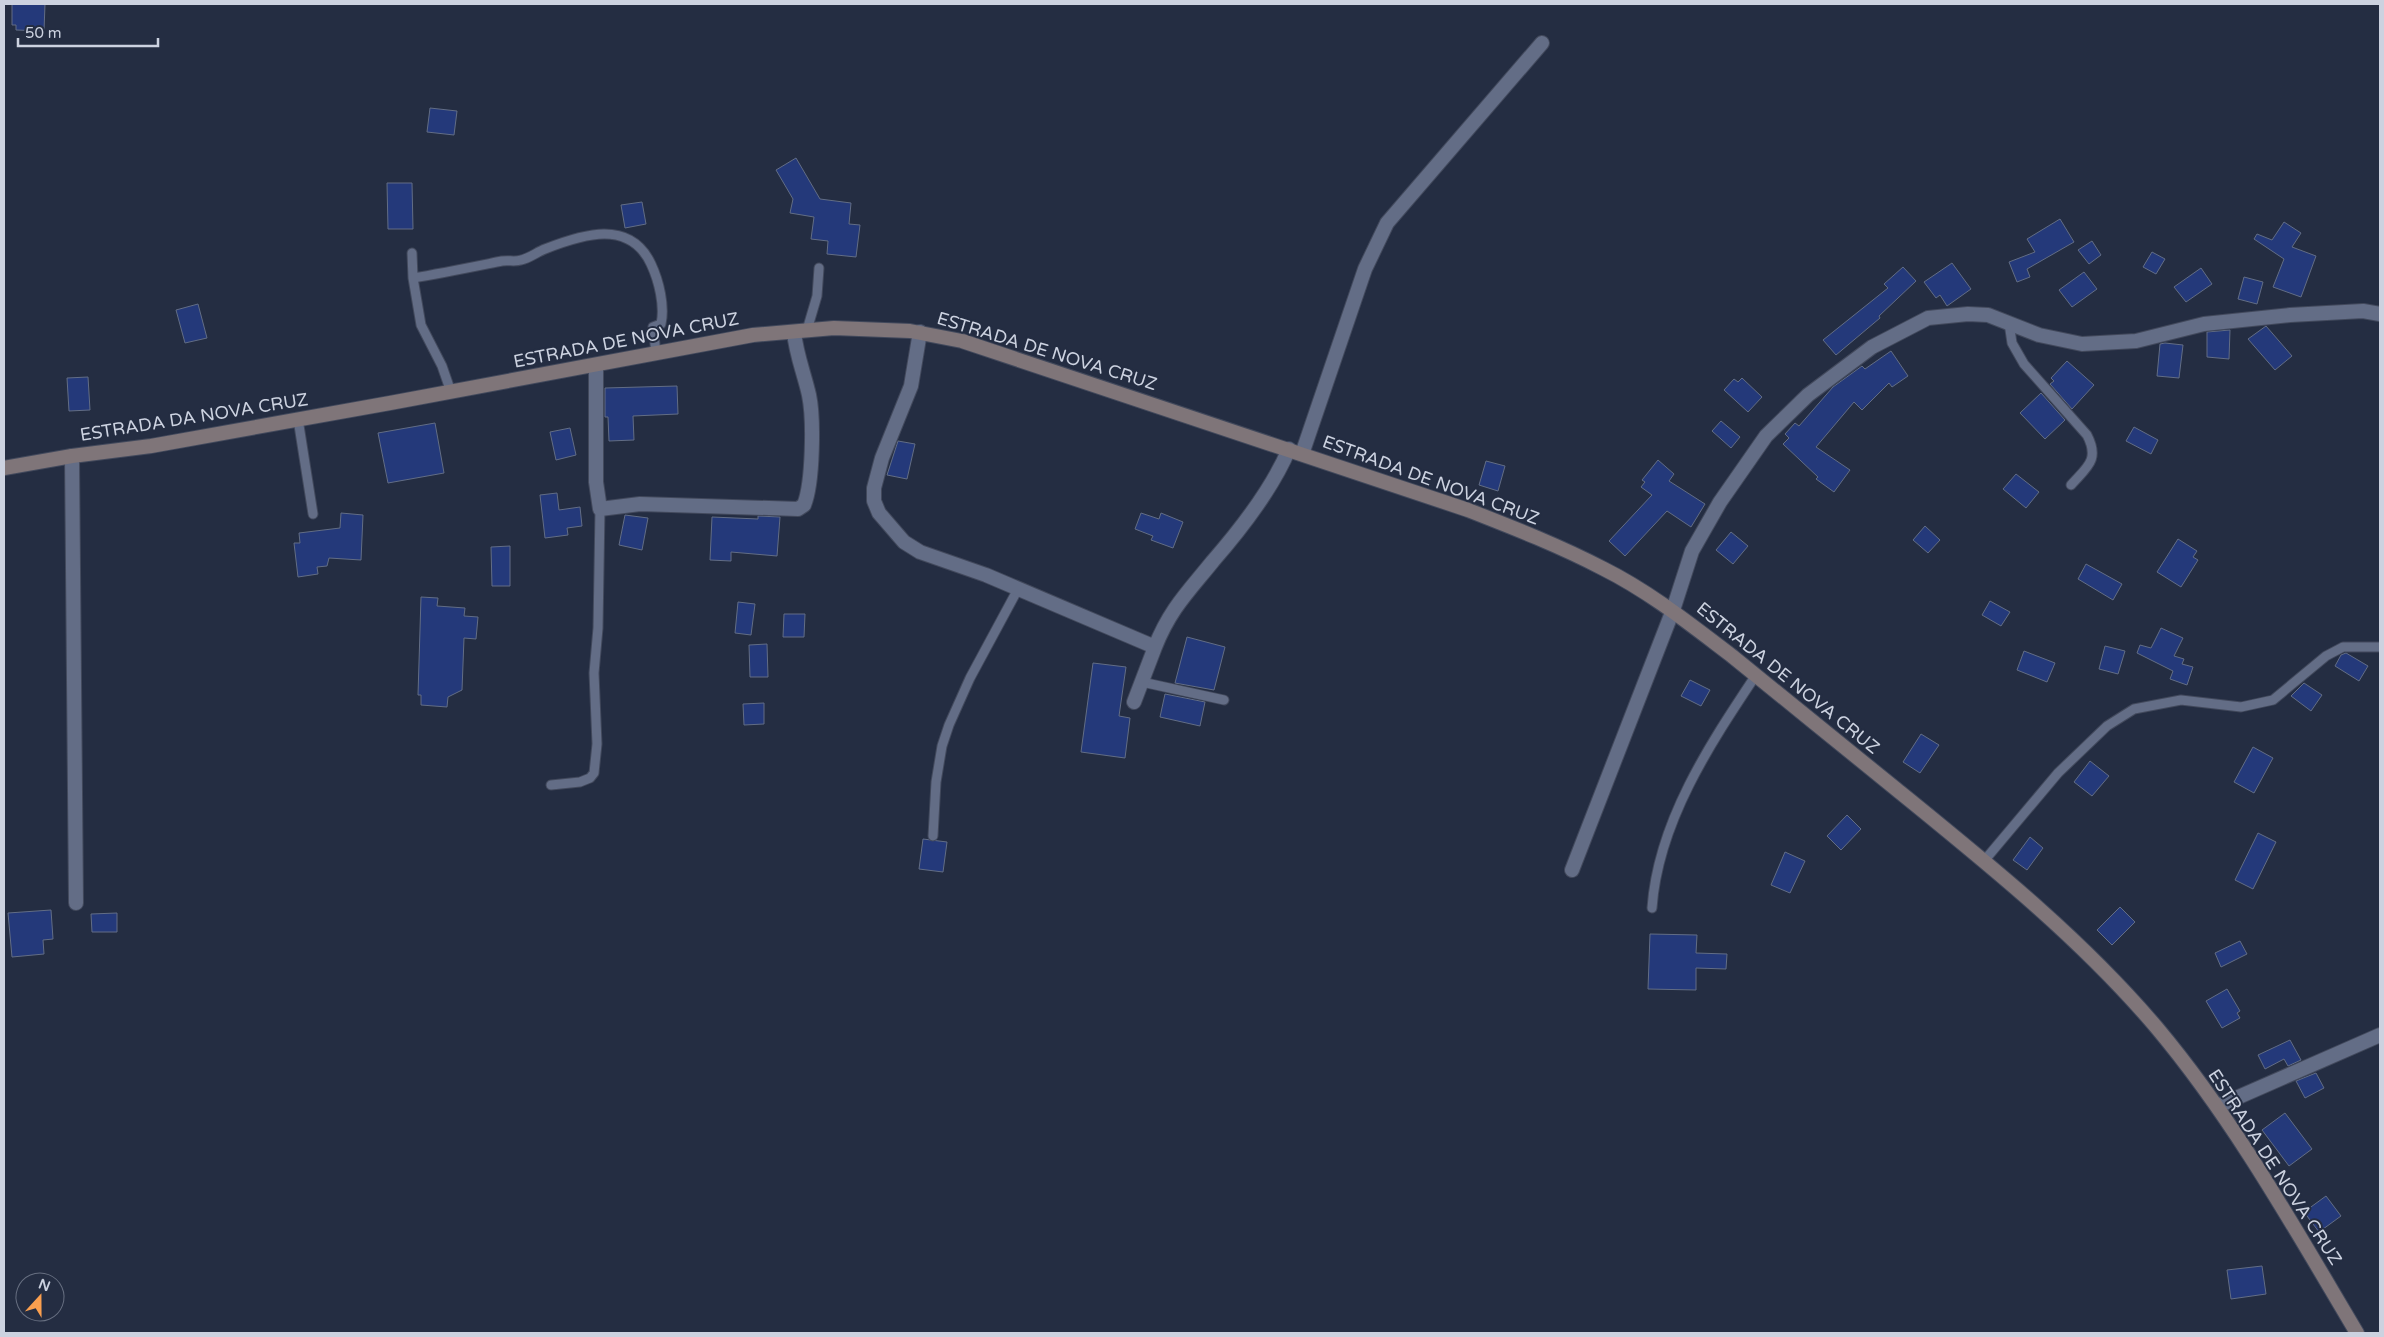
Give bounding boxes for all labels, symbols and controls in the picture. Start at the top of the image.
scale bar [18,15,158,47]
text: 50 m [25,24,62,42]
street label: ESTRADA DE NOVA CRUZ [511,307,741,373]
street label: ESTRADA DE NOVA CRUZ [934,307,1160,395]
street label: ESTRADA DA NOVA CRUZ [78,388,310,446]
street label: ESTRADA DE NOVA CRUZ [1320,430,1542,530]
street label: ESTRADA DE NOVA CRUZ [1692,597,1884,759]
street label: ESTRADA DE NOVA CRUZ [2203,1065,2347,1269]
north arrow [15,1272,65,1322]
text: N [36,1275,53,1295]

